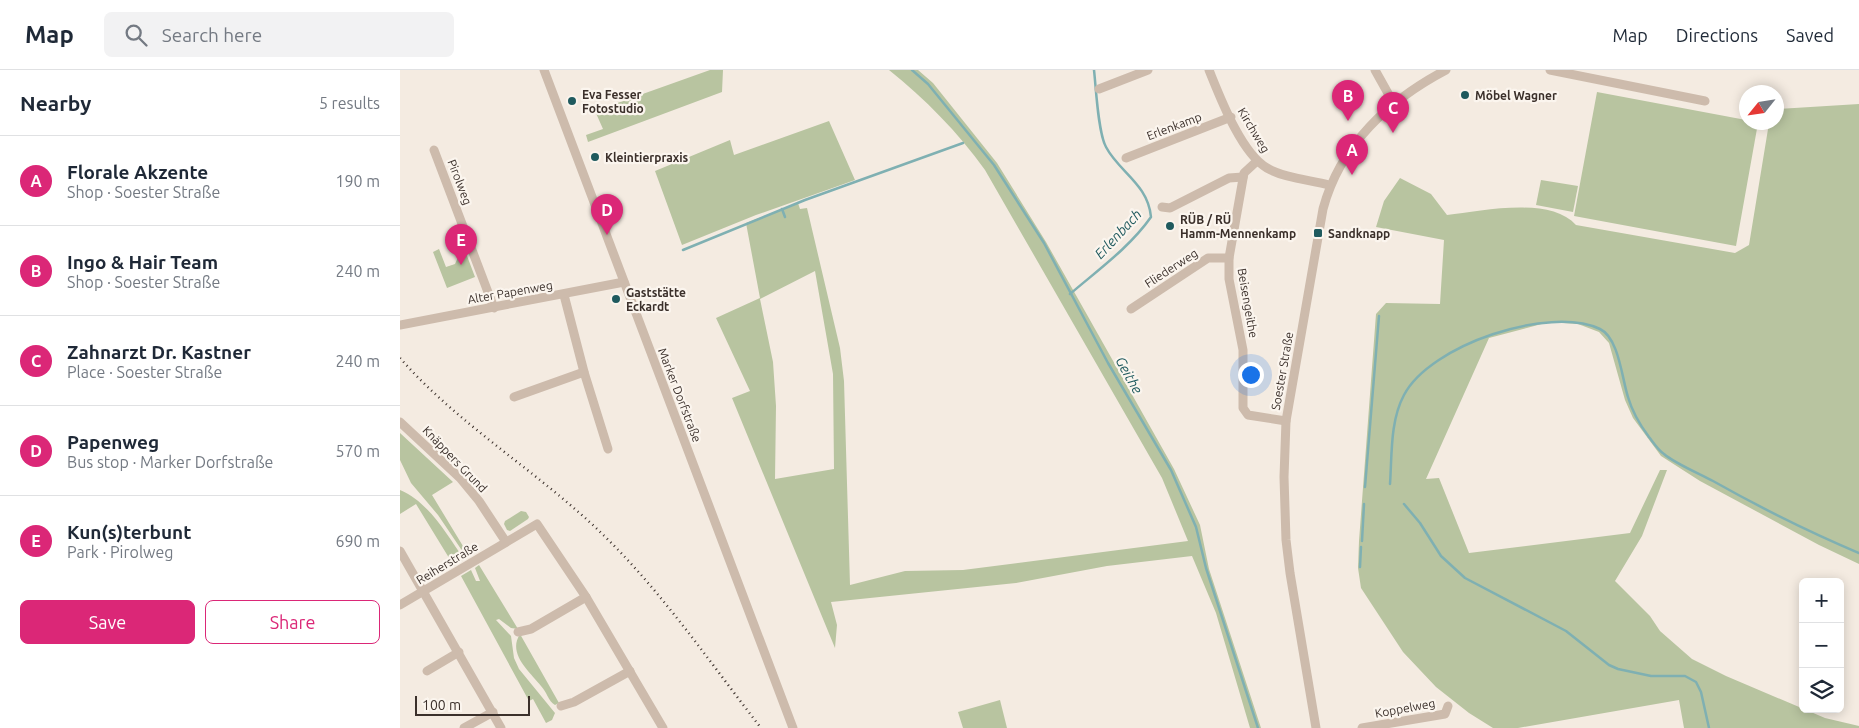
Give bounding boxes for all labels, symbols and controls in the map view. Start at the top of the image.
search box [104,12,454,57]
text: Map [25,21,74,48]
icon: search [122,21,150,49]
text: Search here [162,24,262,46]
text: Map [1612,25,1648,45]
text: Directions [1676,25,1758,45]
text: Saved [1786,25,1834,45]
pin: B [1332,80,1364,121]
north arrow [1739,85,1784,130]
place label: Eva Fesser Fotostudio [582,88,644,115]
marker: Möbel Wagner [1459,89,1471,101]
place label: Möbel Wagner [1475,89,1557,102]
text: Nearby [20,91,91,115]
pin: C [1377,92,1409,133]
text: 5 results [319,94,380,112]
marker: Eva Fesser Fotostudio [566,95,578,107]
street label: Kirchweg [1235,105,1273,155]
street label: Erlenkamp [1145,110,1203,142]
pin: A [1336,134,1368,175]
marker: Kleintierpraxis [589,151,601,163]
place label: Kleintierpraxis [605,151,689,164]
street label: Pirolweg [445,157,475,207]
text: Florale Akzente [67,161,208,183]
text: A [30,172,42,190]
text: 190 m [335,172,380,190]
text: Shop · Soester Straße [67,183,220,201]
pin: D [591,194,623,235]
water label: Erlenbach [1091,206,1145,262]
place label: RÜB / RÜ Hamm-Mennenkamp [1180,212,1296,240]
marker: RÜB / RÜ Hamm-Mennenkamp [1164,220,1176,232]
pin: E [445,224,477,265]
marker: Sandknapp [1312,227,1324,239]
place label: Sandknapp [1328,227,1390,240]
street label: Fliederweg [1142,246,1200,290]
text: Ingo & Hair Team [67,251,218,273]
text: B [31,262,41,280]
text: 240 m [335,262,380,280]
street label: Beisengeithe [1235,267,1261,339]
text: Shop · Soester Straße [67,273,220,291]
street label: Alter Papenweg [466,278,554,306]
place label: Gaststätte Eckardt [626,286,686,313]
marker: Gaststätte Eckardt [610,293,622,305]
street label: Soester Straße [1269,331,1295,411]
text: Zahnarzt Dr. Kastner [67,341,251,363]
street label: Marker Dorfstraße [656,346,704,444]
text: C [31,352,41,370]
text: 240 m [335,352,380,370]
water label: Geithe [1112,354,1146,396]
your location [1238,362,1264,388]
text: Place · Soester Straße [67,363,222,381]
street label: Knäppers Grund [420,423,490,495]
text: Papenweg [67,431,159,453]
text: D [30,442,42,460]
text: 570 m [335,442,380,460]
text: Bus stop · Marker Dorfstraße [67,453,273,471]
text: Kun(s)terbunt [67,521,191,543]
text: E [31,532,41,550]
text: 690 m [335,532,380,550]
street label: Reiherstraße [414,540,480,586]
text: Park · Pirolweg [67,543,174,561]
map controls [1799,578,1844,713]
button: + [1799,578,1844,623]
button: Save [20,600,195,644]
button: Share [205,600,380,644]
button: − [1799,623,1844,668]
button: layers [1799,668,1844,713]
scale bar [415,693,530,716]
street label: Koppelweg [1374,696,1436,720]
text: 100 m [422,697,461,713]

